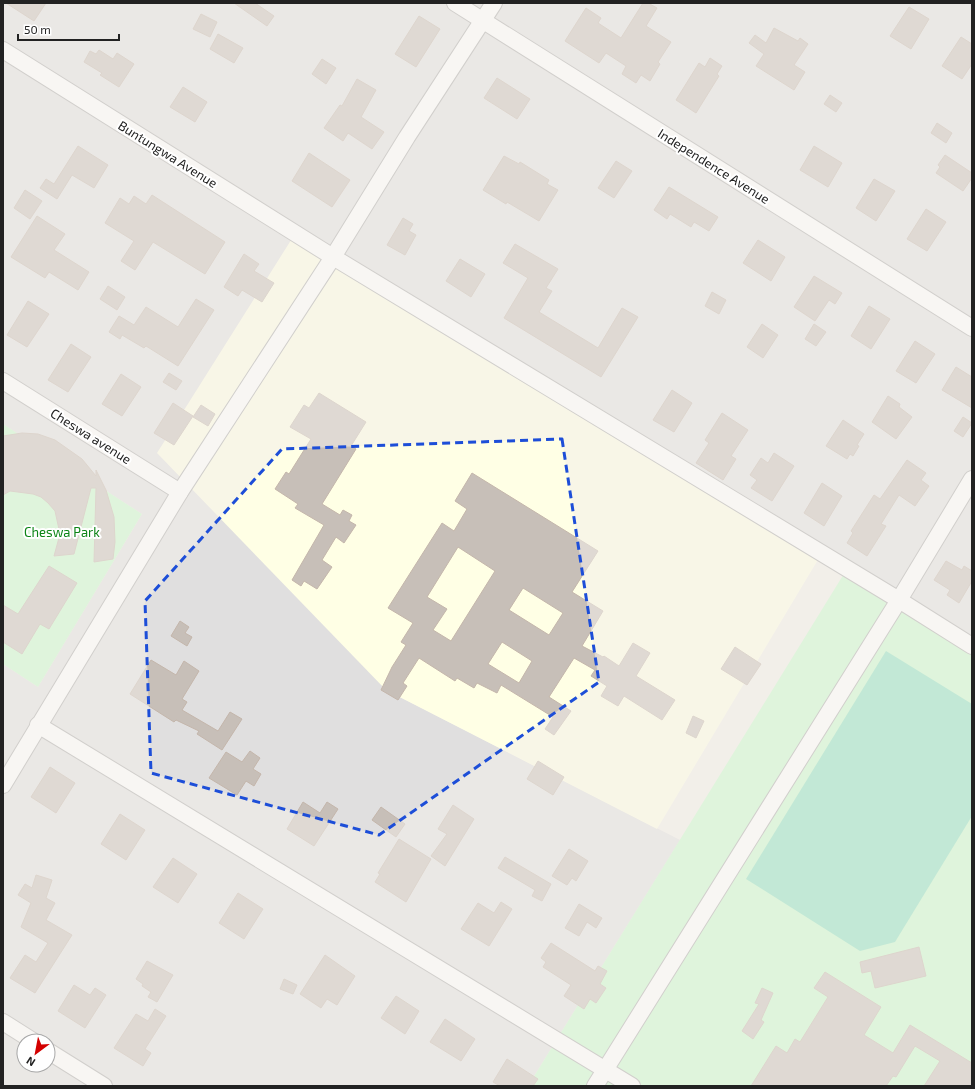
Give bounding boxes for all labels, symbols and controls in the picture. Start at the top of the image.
scale bar [18,16,119,42]
text: 50 m [24,22,51,36]
street label: Buntungwa Avenue [115,117,221,191]
street label: Independence Avenue [655,125,773,207]
street label: Cheswa avenue [48,405,134,467]
park label: Cheswa Park [24,524,100,540]
north arrow [16,1033,56,1073]
text: N [24,1054,37,1070]

